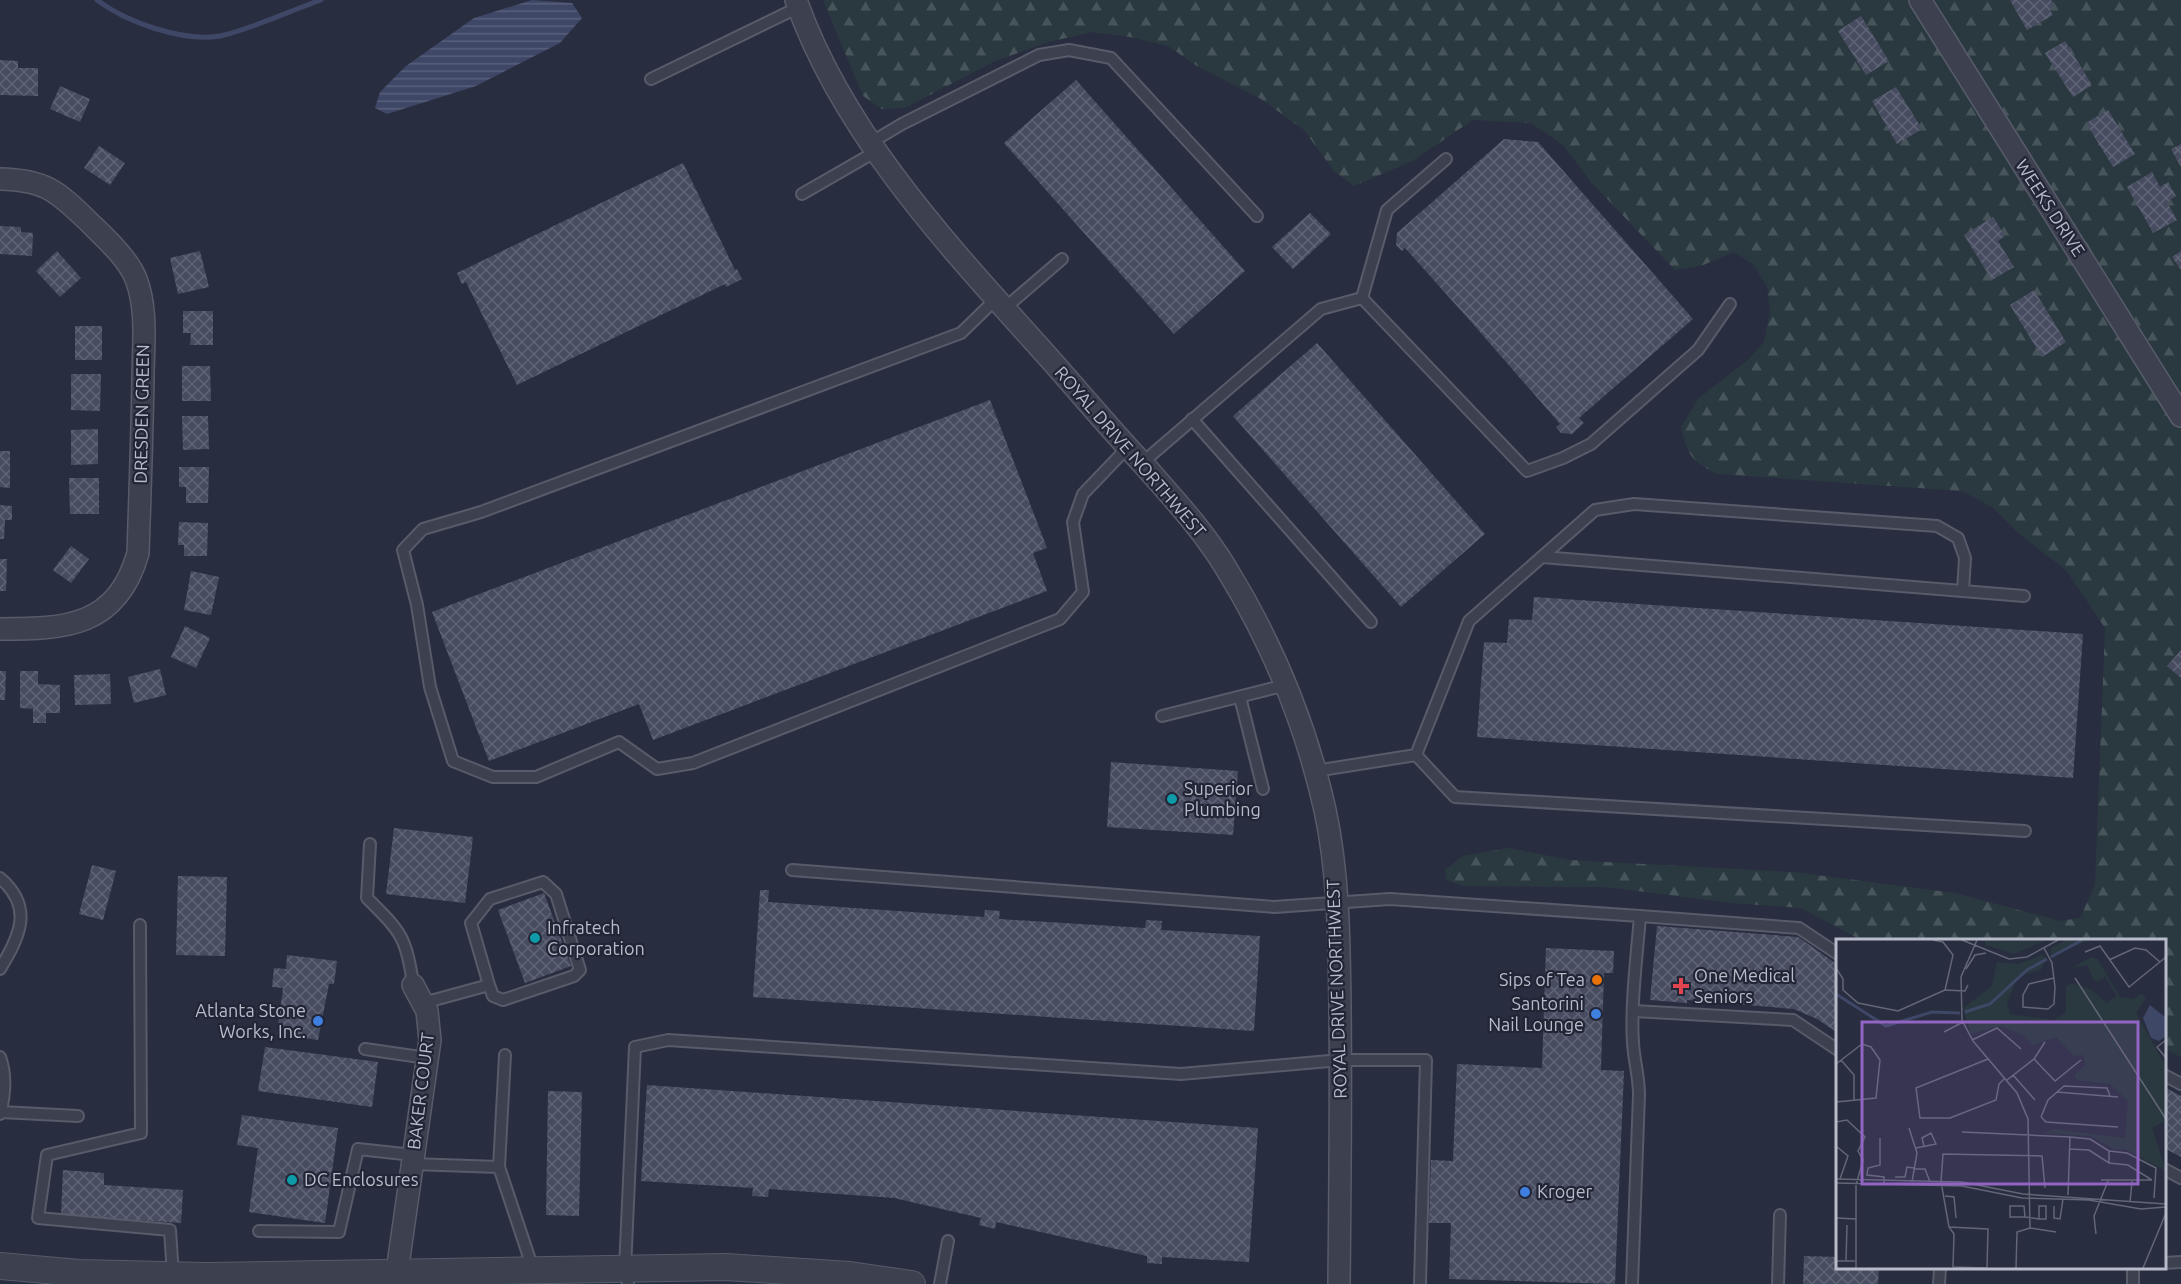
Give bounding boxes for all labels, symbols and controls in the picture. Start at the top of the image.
street label: WEEKS DRIVE [2012,155,2090,260]
street label: DRESDEN GREEN [130,344,152,484]
street label: ROYAL DRIVE NORTHWEST [1051,362,1210,541]
place label: Superior Plumbing [1184,778,1261,819]
marker: Superior Plumbing [1165,792,1179,806]
street label: ROYAL DRIVE NORTHWEST [1322,879,1350,1099]
place label: Infratech Corporation [547,917,645,958]
marker: Infratech Corporation [528,931,542,945]
inset map [1836,939,2166,1269]
place label: One Medical Seniors [1694,965,1795,1006]
place label: Sips of Tea [1499,969,1585,989]
marker: Sips of Tea [1590,973,1604,987]
marker: One Medical Seniors [1672,977,1690,995]
place label: Santorini Nail Lounge [1488,993,1584,1034]
place label: Atlanta Stone Works, Inc. [195,1000,306,1041]
marker: Santorini Nail Lounge [1589,1007,1603,1021]
marker: Atlanta Stone Works, Inc. [311,1014,325,1028]
street label: BAKER COURT [403,1031,437,1151]
place label: DC Enclosures [304,1169,419,1189]
marker: DC Enclosures [285,1173,299,1187]
place label: Kroger [1537,1181,1593,1201]
marker: Kroger [1518,1185,1532,1199]

